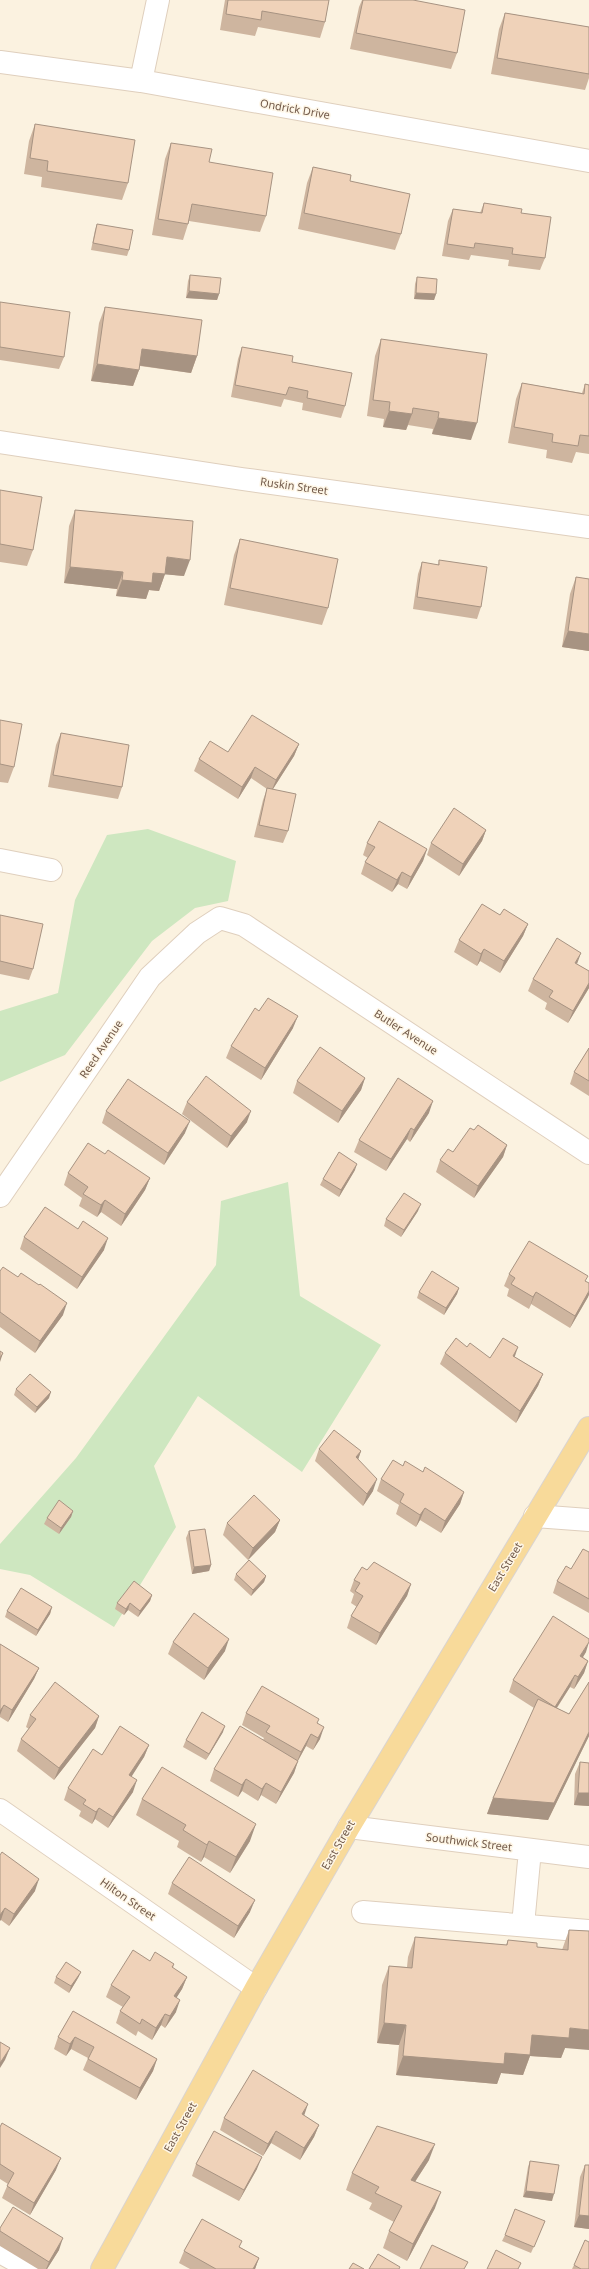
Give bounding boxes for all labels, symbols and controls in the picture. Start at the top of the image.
street label: Ondrick Drive [259,95,331,122]
street label: Ruskin Street [259,473,329,498]
street label: Butler Avenue [372,1005,441,1058]
street label: Reed Avenue [75,1017,126,1081]
street label: East Street [484,1539,525,1594]
street label: East Street [317,1817,358,1872]
street label: Southwick Street [425,1829,513,1854]
street label: Hilton Street [97,1874,159,1923]
street label: East Street [160,2099,199,2154]

